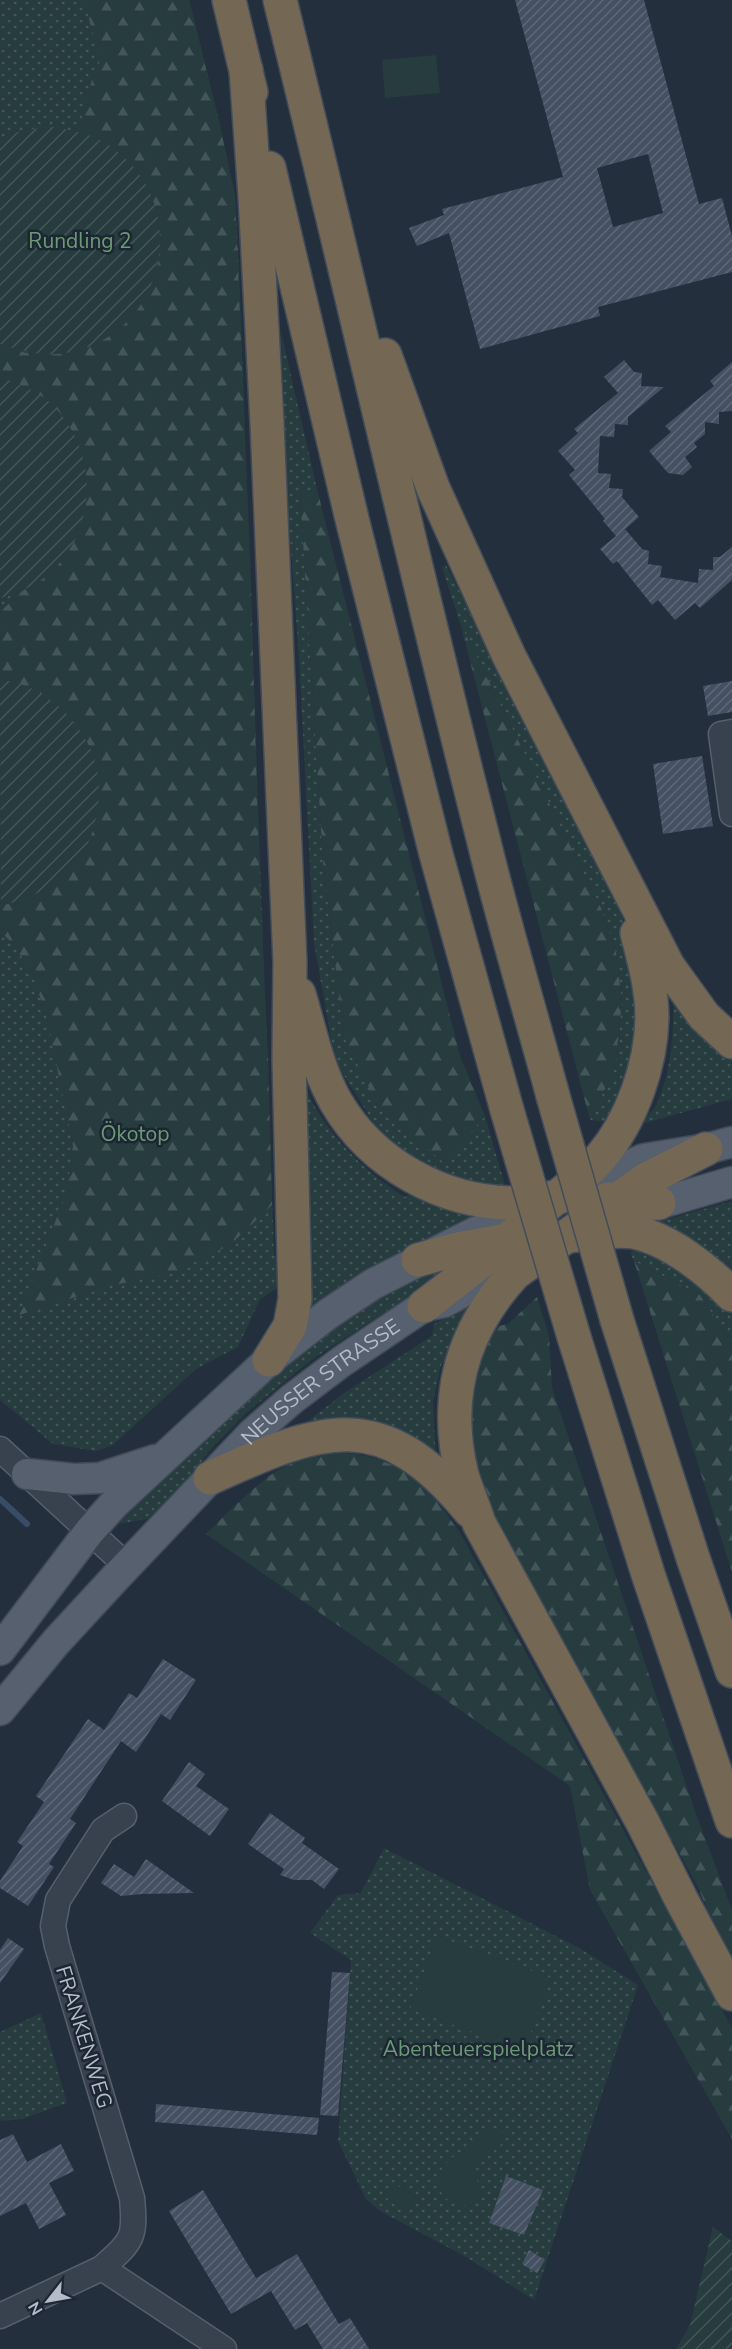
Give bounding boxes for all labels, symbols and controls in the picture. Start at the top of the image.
park label: Rundling 2 [28,227,132,255]
park label: Ökotop [100,1120,170,1148]
street label: NEUSSER STRASSE [235,1312,405,1451]
street label: FRANKENWEG [49,1962,119,2112]
park label: Abenteuerspielplatz [383,2035,574,2063]
north arrow [18,2271,78,2331]
text: N [23,2297,49,2319]

